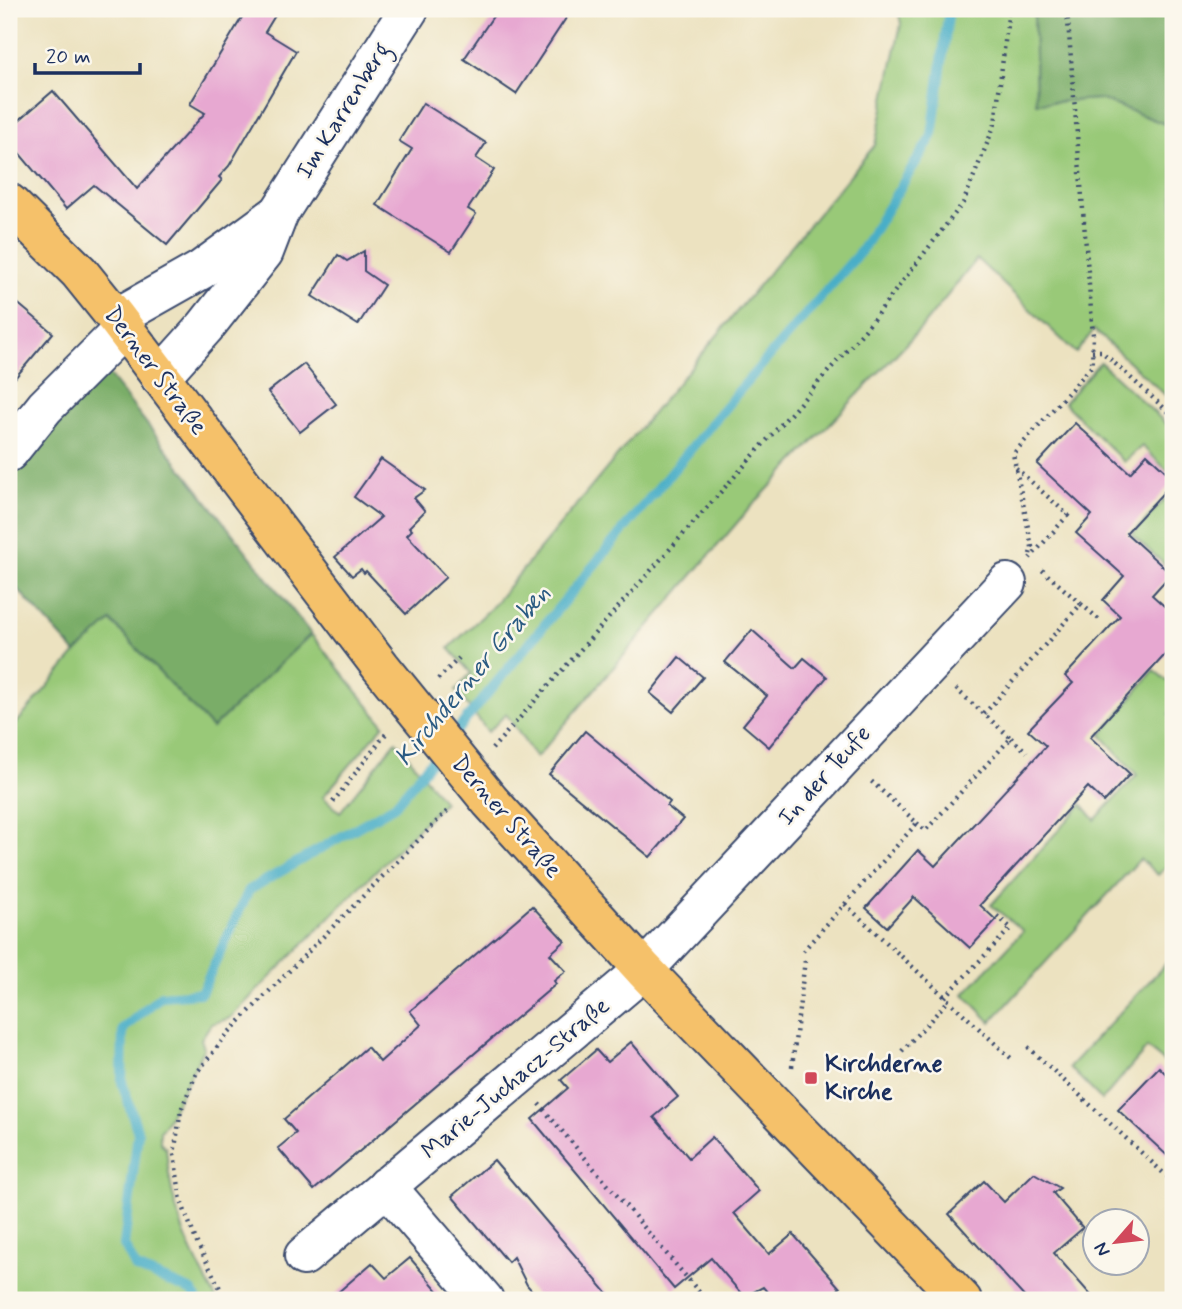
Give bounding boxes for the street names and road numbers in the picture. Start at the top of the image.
street label: Im Karrenberg [290,37,401,187]
street label: Derner Straße [96,300,214,442]
street label: In der Teufe [772,719,878,833]
street label: Derner Straße [444,749,568,885]
street label: Marie-Juchacz-Straße [415,991,617,1167]

